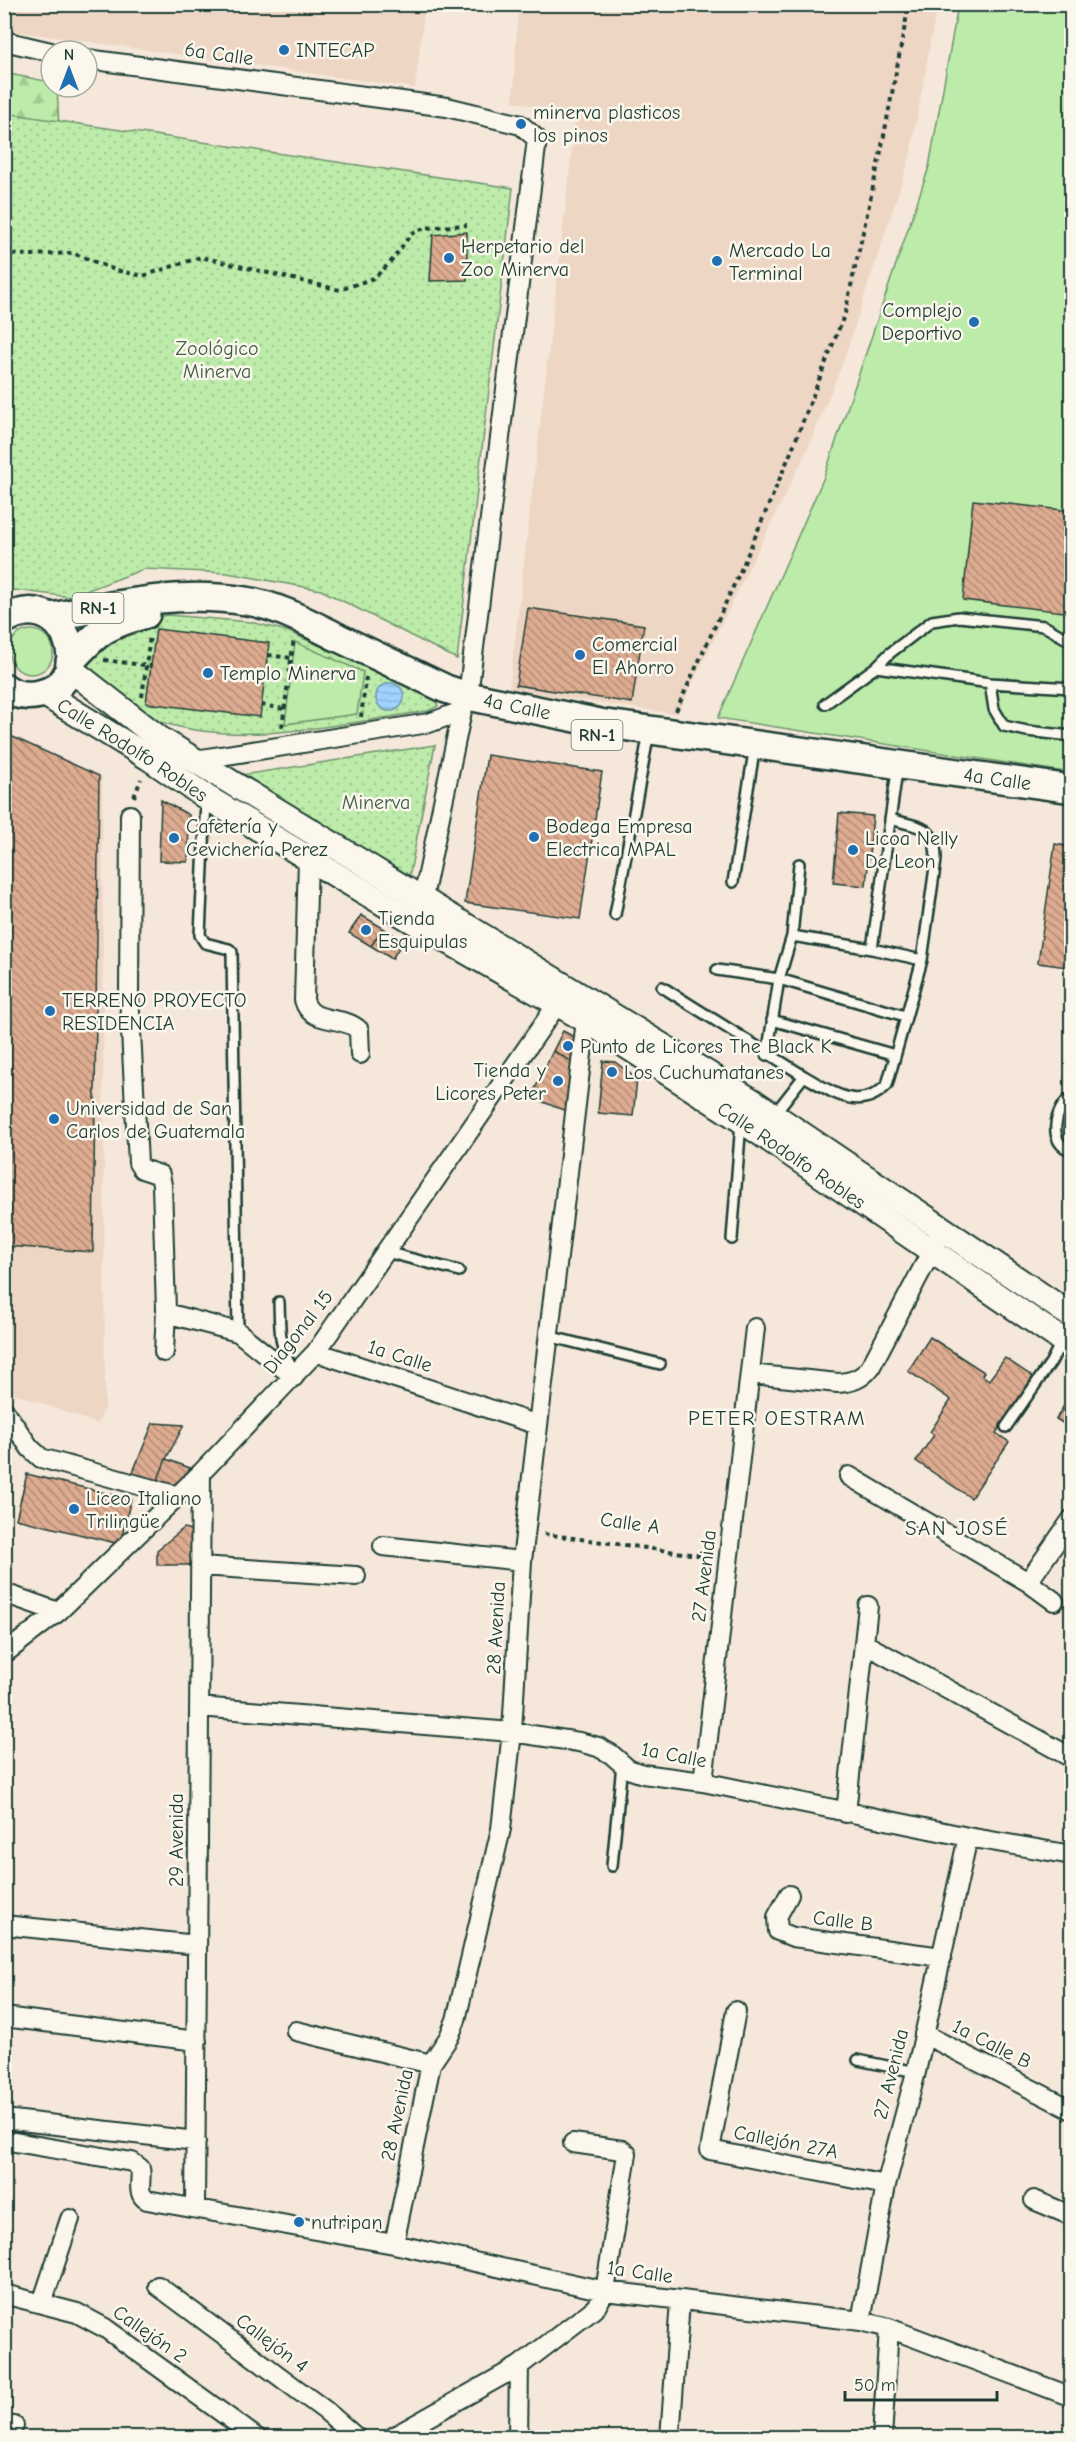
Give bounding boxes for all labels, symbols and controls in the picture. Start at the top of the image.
street label: 6a Calle [183,38,255,70]
north arrow [39,39,99,99]
place label: INTECAP [296,39,374,62]
marker: INTECAP [277,43,291,57]
text: N [64,46,74,64]
place label: minerva plasticos los pinos [533,101,680,147]
marker: minerva plasticos los pinos [514,117,528,131]
place label: Herpetario del Zoo Minerva [461,235,584,281]
place label: Mercado La Terminal [729,239,831,285]
marker: Herpetario del Zoo Minerva [442,251,456,265]
marker: Mercado La Terminal [710,254,724,268]
place label: Complejo Deportivo [881,299,962,345]
marker: Complejo Deportivo [967,315,981,329]
park label: Zoológico Minerva [175,337,259,383]
road number: RN-1 [72,593,124,623]
place label: Comercial El Ahorro [592,633,678,679]
marker: Comercial El Ahorro [573,648,587,662]
place label: Templo Minerva [220,662,356,685]
marker: Templo Minerva [201,666,215,680]
street label: 4a Calle [481,688,553,724]
street label: Calle Rodolfo Robles [53,693,212,806]
road number: RN-1 [572,720,622,750]
street label: 4a Calle [962,762,1033,795]
park label: Minerva [342,791,410,814]
place label: Cafetería y Cevichería Perez [186,815,328,861]
place label: Bodega Empresa Electrica MPAL [546,815,693,861]
place label: Licoa Nelly De Leon [865,827,958,873]
marker: Bodega Empresa Electrica MPAL [527,830,541,844]
marker: Cafetería y Cevichería Perez [167,831,181,845]
marker: Licoa Nelly De Leon [846,843,860,857]
place label: Tienda Esquipulas [378,907,467,953]
marker: Tienda Esquipulas [359,923,373,937]
place label: TERRENO PROYECTO RESIDENCIA [62,989,247,1035]
marker: TERRENO PROYECTO RESIDENCIA [43,1004,57,1018]
place label: Punto de Licores The Black K [580,1035,832,1058]
marker: Punto de Licores The Black K [561,1039,575,1053]
place label: Tienda y Licores Peter [435,1059,546,1105]
place label: Los Cuchumatanes [624,1061,784,1084]
marker: Los Cuchumatanes [605,1065,619,1079]
marker: Tienda y Licores Peter [551,1074,565,1088]
street label: Calle Rodolfo Robles [713,1096,870,1214]
place label: Universidad de San Carlos de Guatemala [66,1097,245,1143]
marker: Universidad de San Carlos de Guatemala [47,1112,61,1126]
street label: Diagonal 15 [258,1286,338,1378]
street label: 1a Calle [365,1335,435,1377]
district label: PETER OESTRAM [688,1406,866,1430]
place label: Liceo Italiano Trilingüe [86,1487,202,1533]
marker: Liceo Italiano Trilingüe [67,1502,81,1516]
street label: Calle A [599,1507,662,1539]
district label: SAN JOSÉ [905,1516,1009,1540]
street label: 27 Avenida [687,1529,721,1623]
street label: 28 Avenida [482,1581,510,1675]
street label: 1a Calle [639,1737,709,1773]
street label: 29 Avenida [165,1793,188,1887]
street label: Calle B [812,1906,874,1936]
street label: 1a Calle B [949,2014,1035,2074]
street label: 27 Avenida [869,2026,913,2122]
street label: 28 Avenida [376,2067,418,2163]
street label: Callejón 27A [732,2121,841,2163]
place label: nutripan [311,2211,382,2234]
marker: nutripan [292,2215,306,2229]
street label: 1a Calle [606,2256,674,2288]
street label: Callejón 2 [109,2300,191,2368]
street label: Callejón 4 [231,2309,313,2377]
scale bar [845,2364,996,2402]
text: 50 m [854,2375,896,2396]

